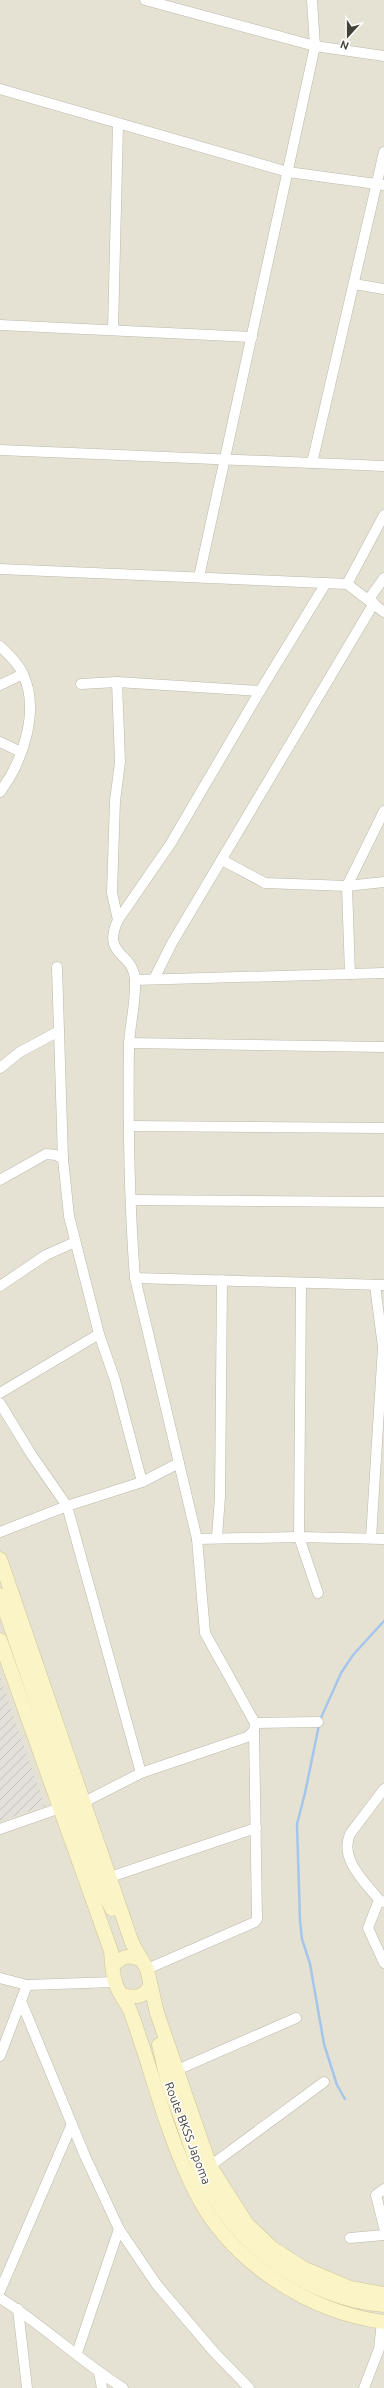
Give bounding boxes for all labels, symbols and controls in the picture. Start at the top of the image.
north arrow [328,16,368,56]
text: N [338,38,350,52]
street label: Route BKSS Japoma [163,2080,213,2186]

